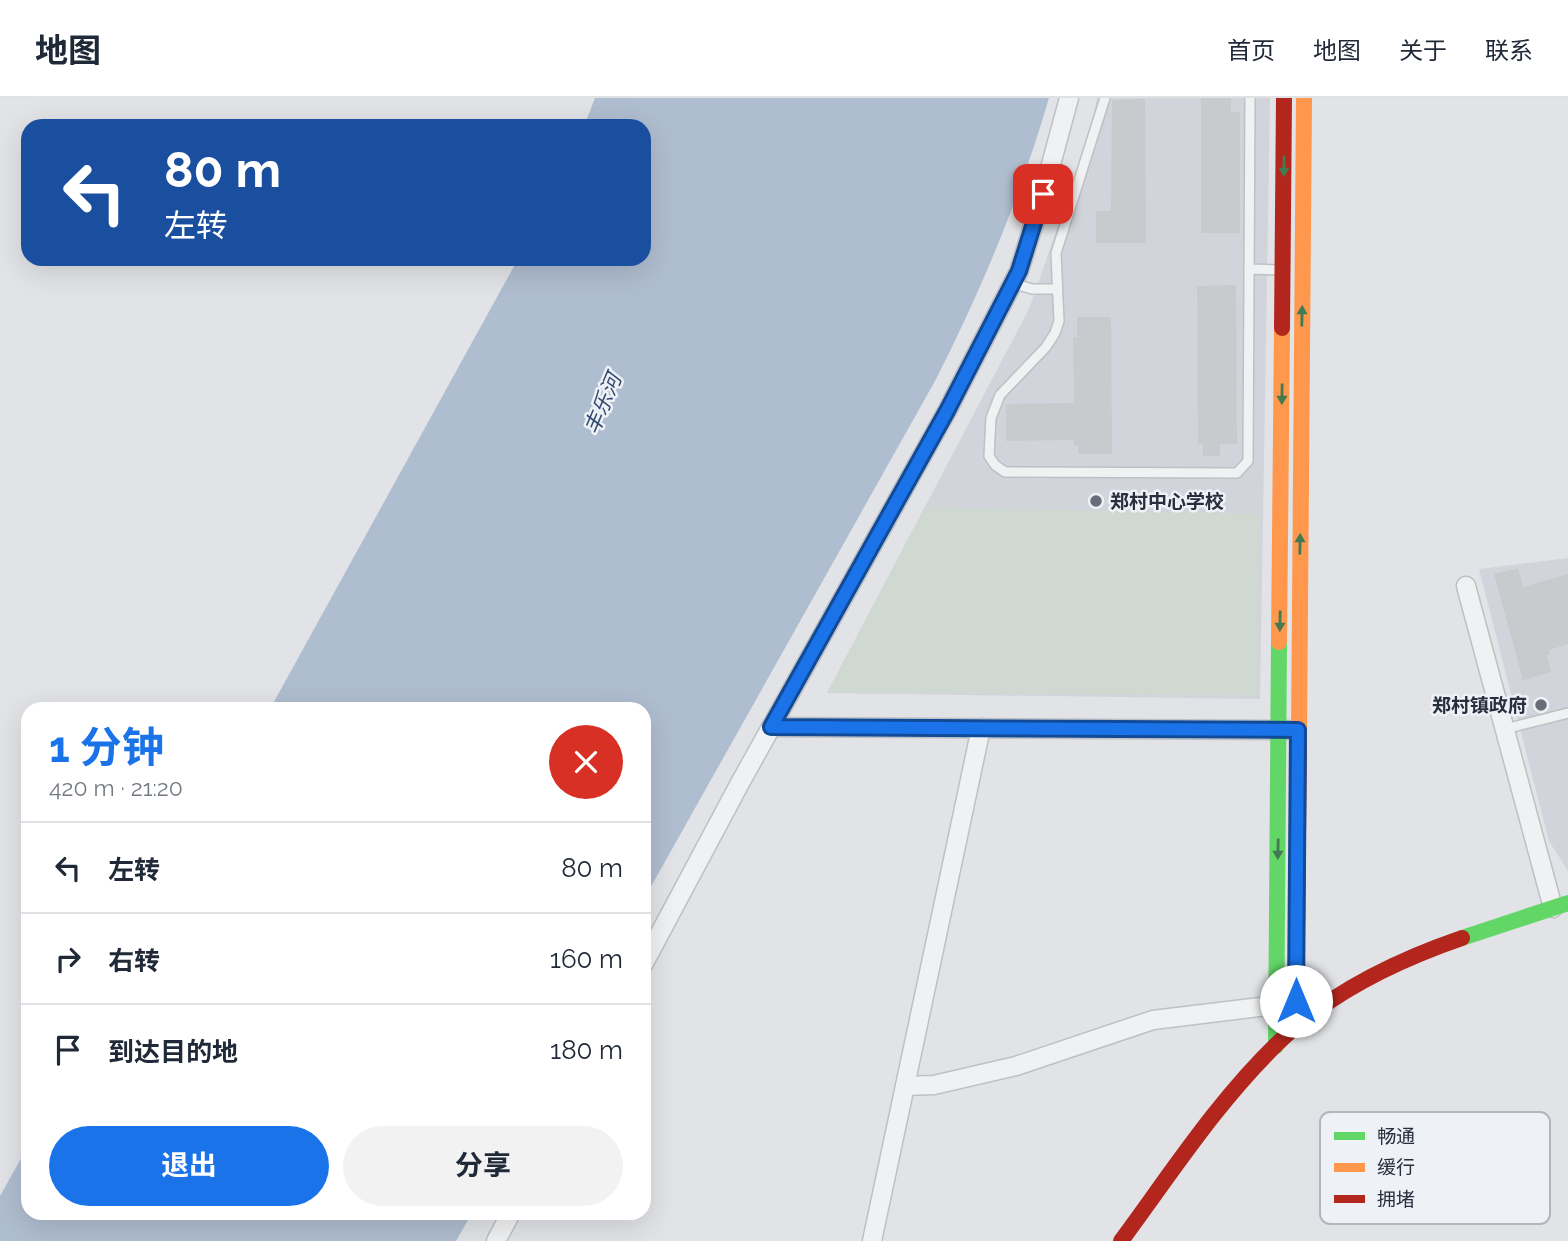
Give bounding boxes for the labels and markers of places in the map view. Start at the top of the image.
pin [1013,164,1073,224]
place label: 郑村中心学校 [1110,490,1224,512]
marker: 郑村中心学校 [1088,493,1104,509]
place label: 郑村镇政府 [1432,694,1527,716]
marker: 郑村镇政府 [1533,697,1549,713]

